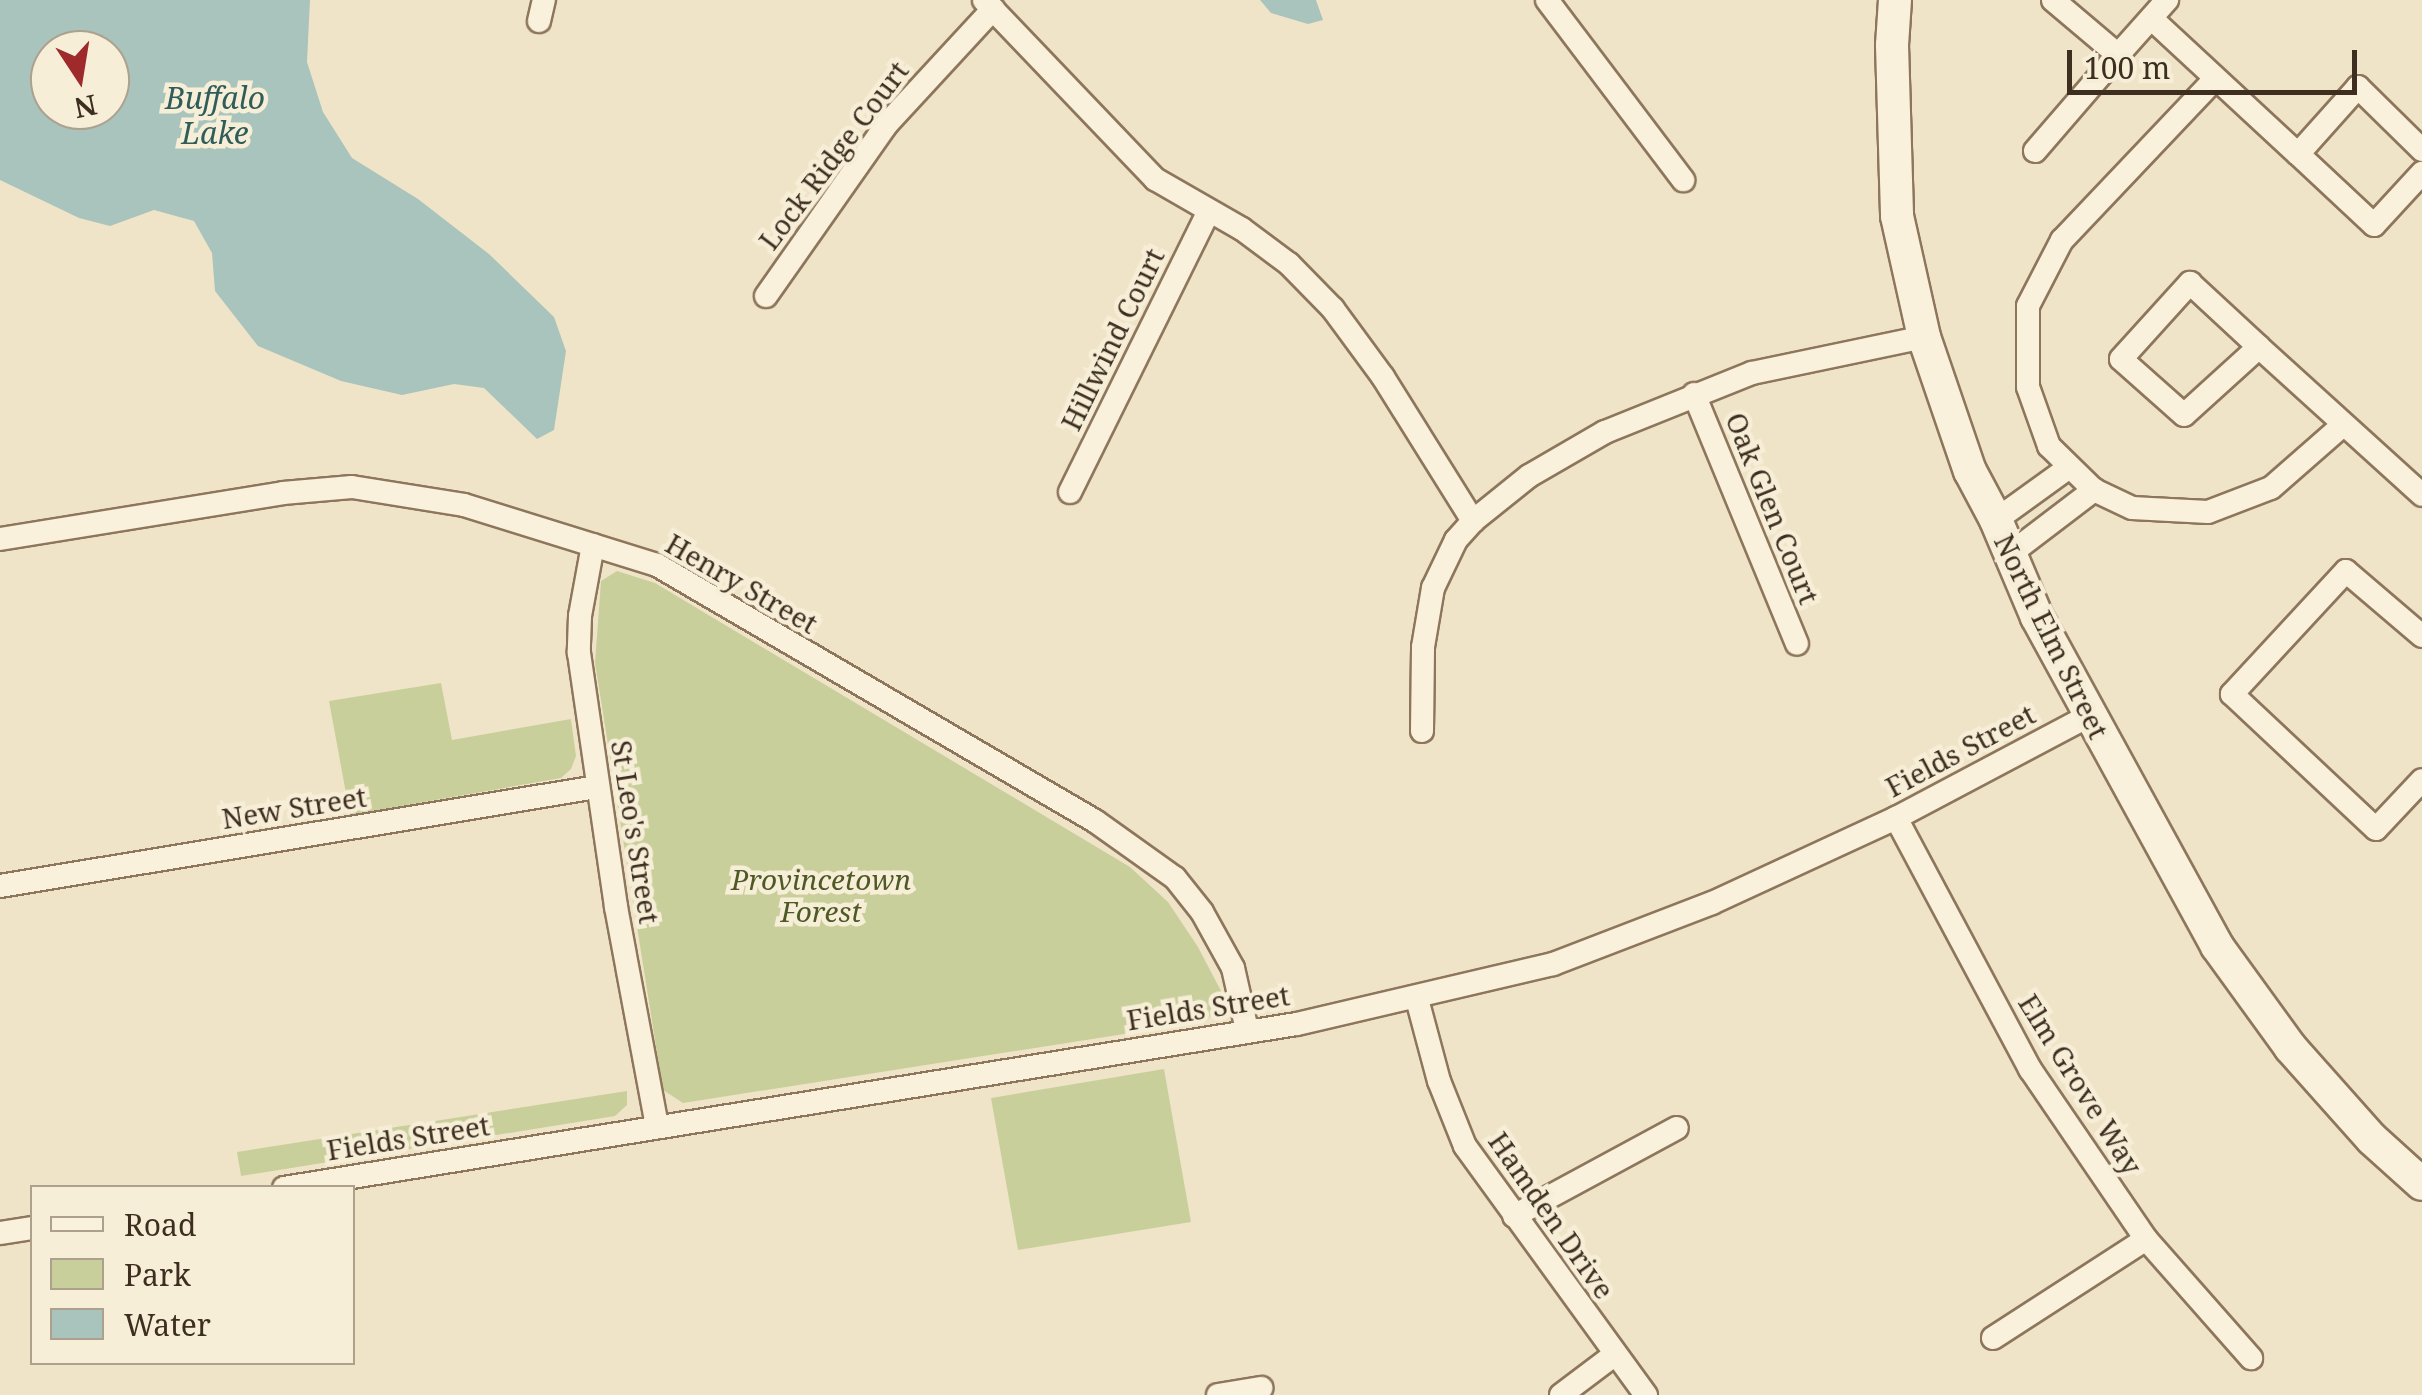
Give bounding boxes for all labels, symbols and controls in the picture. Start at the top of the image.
north arrow [30,30,130,130]
scale bar [2072,30,2362,92]
text: 100 m [2084,47,2170,88]
street label: Lock Ridge Court [751,54,915,256]
water label: Buffalo Lake [165,80,265,150]
text: N [71,87,101,128]
street label: Hillwind Court [1053,243,1171,435]
street label: Oak Glen Court [1719,407,1827,609]
street label: Henry Street [660,526,824,640]
street label: North Elm Street [1988,528,2116,744]
street label: Fields Street [1880,697,2040,803]
street label: St Leo's Street [605,738,667,926]
street label: New Street [219,779,369,835]
park label: Provincetown Forest [731,862,911,928]
street label: Fields Street [1124,978,1292,1036]
street label: Elm Grove Way [2012,988,2150,1180]
street label: Fields Street [324,1108,492,1166]
street label: Hamden Drive [1482,1125,1622,1305]
legend [30,1185,355,1365]
text: Road [124,1204,196,1245]
text: Park [124,1254,191,1295]
text: Water [124,1304,211,1345]

